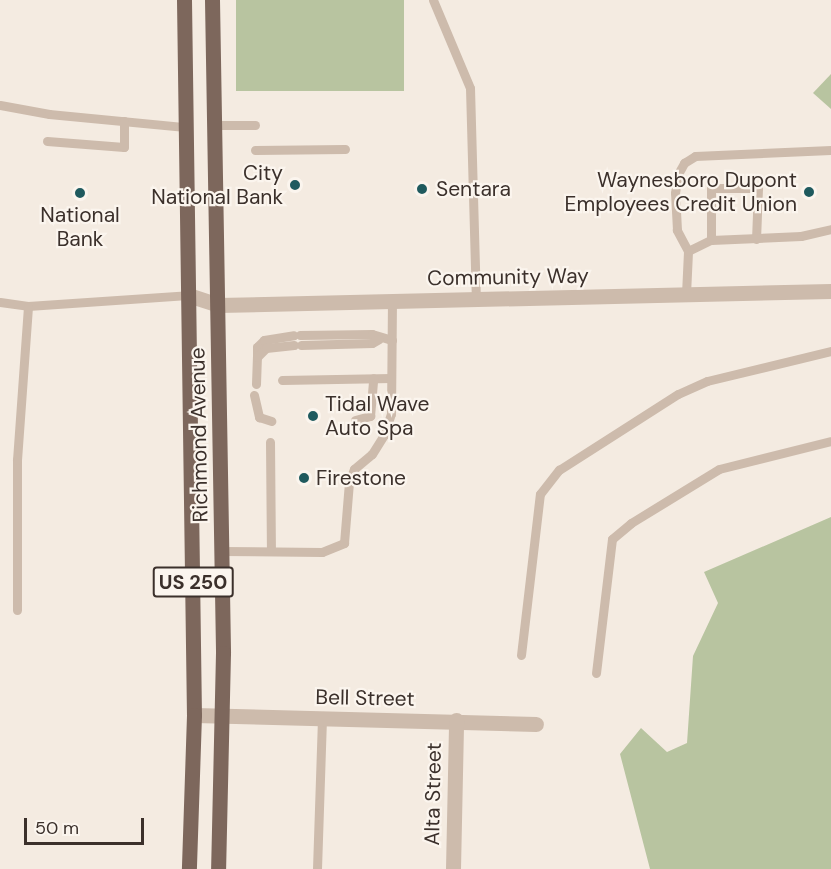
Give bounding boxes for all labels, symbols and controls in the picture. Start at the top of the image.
place label: City National Bank [151,160,283,210]
place label: Waynesboro Dupont Employees Credit Union [565,167,797,217]
place label: Sentara [436,176,511,202]
marker: City National Bank [288,178,302,192]
marker: Sentara [413,180,431,198]
marker: Waynesboro Dupont Employees Credit Union [802,185,816,199]
marker: National Bank [73,186,87,200]
place label: National Bank [40,202,120,252]
street label: Community Way [427,263,589,291]
street label: Richmond Avenue [185,347,213,523]
place label: Tidal Wave Auto Spa [325,391,429,441]
marker: Tidal Wave Auto Spa [306,409,320,423]
place label: Firestone [316,465,406,491]
marker: Firestone [297,471,311,485]
road number: US 250 [152,565,234,599]
street label: Bell Street [315,685,415,711]
street label: Alta Street [419,742,447,846]
scale bar [27,806,147,844]
text: 50 m [35,816,79,840]

